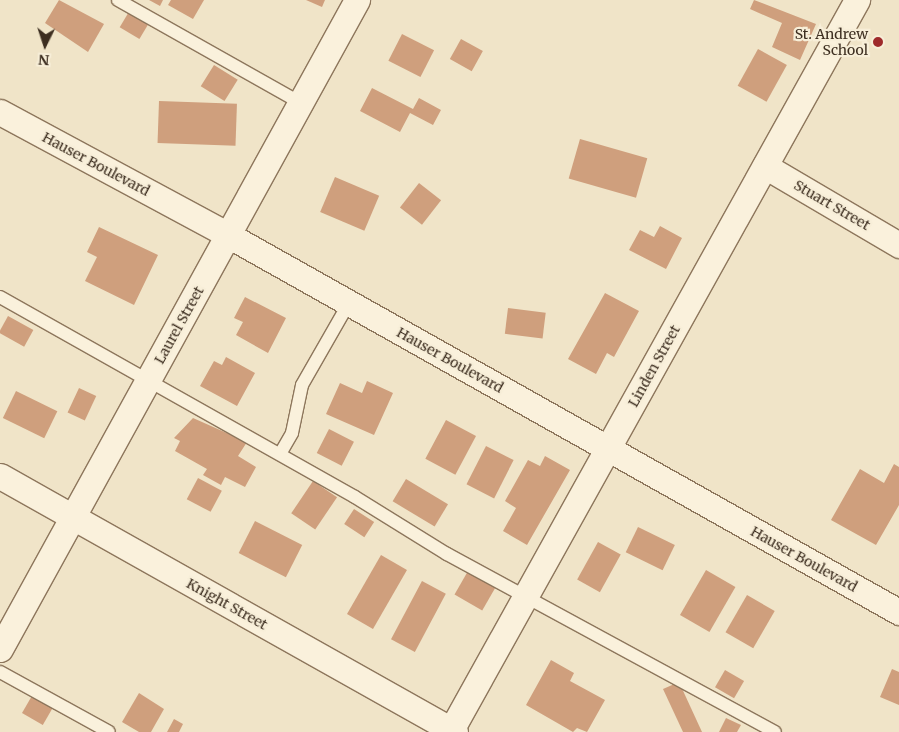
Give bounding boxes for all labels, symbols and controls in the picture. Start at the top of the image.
north arrow [20,20,70,70]
place label: St. Andrew School [795,26,868,58]
marker: St. Andrew School [872,36,884,48]
text: N [38,51,50,69]
street label: Hauser Boulevard [39,129,153,199]
street label: Stuart Street [791,176,873,234]
street label: Laurel Street [151,283,207,367]
street label: Linden Street [625,322,683,410]
street label: Hauser Boulevard [394,324,506,396]
street label: Hauser Boulevard [748,523,860,595]
street label: Knight Street [184,575,270,633]

